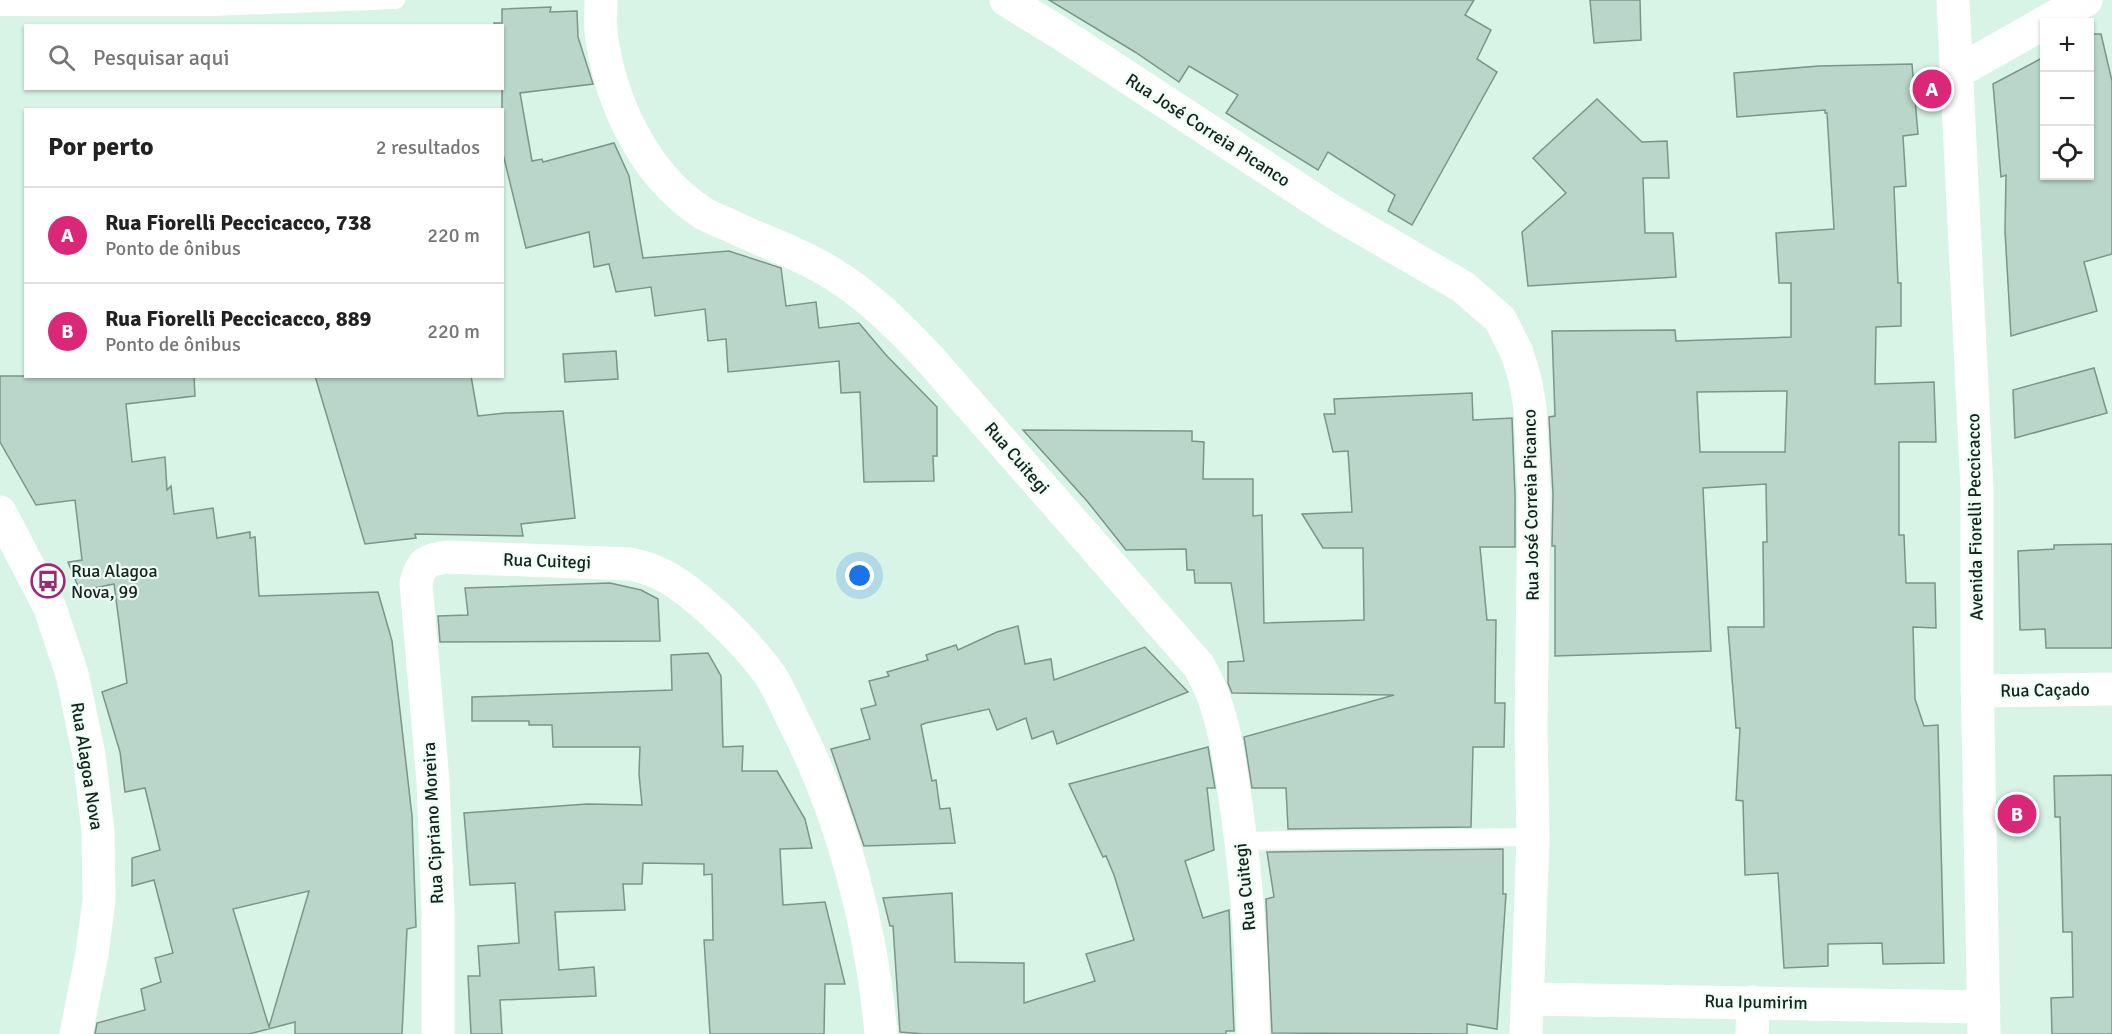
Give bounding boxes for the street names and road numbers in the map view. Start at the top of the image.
street label: Rua José Correia Picanco [1122,69,1294,191]
street label: Rua José Correia Picanco [1518,409,1544,601]
street label: Avenida Fiorelli Peccicacco [1962,413,1988,621]
street label: Rua Cuitegi [980,418,1054,498]
street label: Rua Cuitegi [503,548,591,574]
street label: Rua Caçado [2000,678,2090,702]
street label: Rua Alagoa Nova [66,700,108,832]
street label: Rua Cipriano Moreira [418,741,448,905]
street label: Rua Cuitegi [1229,842,1261,932]
street label: Rua Ipumirim [1704,990,1808,1014]

